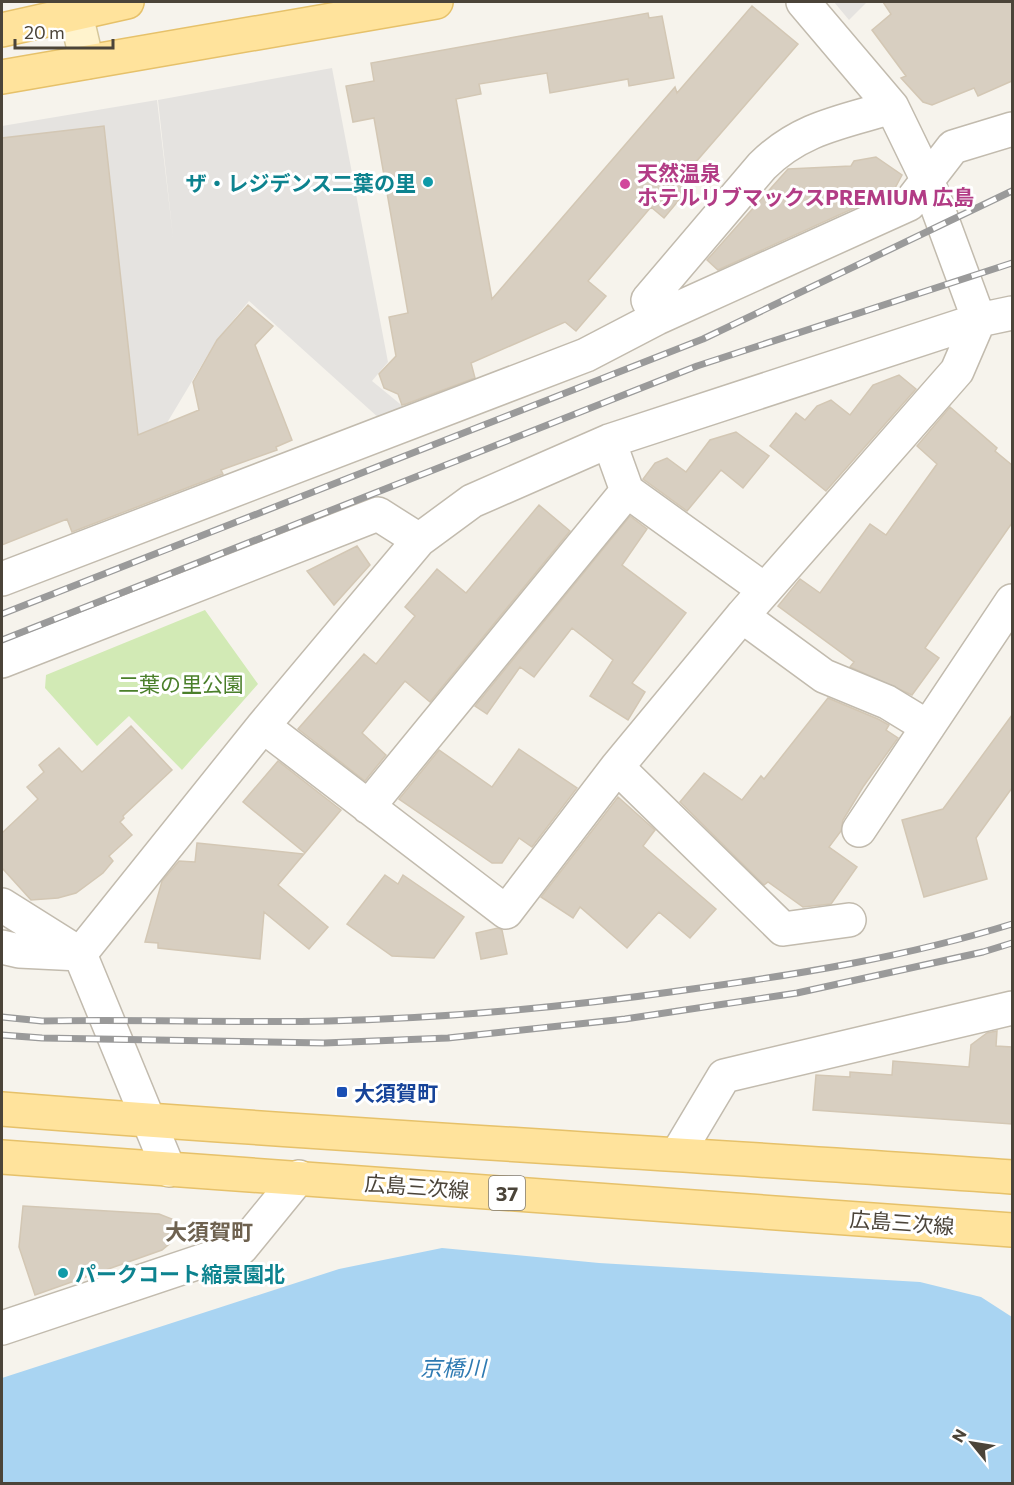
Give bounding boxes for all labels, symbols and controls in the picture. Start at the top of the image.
scale bar [15,12,112,50]
text: 20 m [24,21,65,43]
place label: 天然温泉 ホテルリブマックスPREMIUM 広島 [637,160,974,209]
place label: ザ・レジデンス二葉の里 [185,170,416,195]
marker: ザ・レジデンス二葉の里 [421,175,435,189]
marker: 天然温泉 ホテルリブマックスPREMIUM 広島 [618,177,632,191]
park label: 二葉の里公園 [118,671,244,696]
place label: 大須賀町 [354,1080,438,1105]
marker: 大須賀町 [335,1085,349,1099]
street label: 広島三次線 [364,1170,470,1202]
road number: 37 [489,1176,525,1210]
street label: 広島三次線 [849,1206,955,1238]
district label: 大須賀町 [165,1218,253,1245]
place label: パークコート縮景園北 [75,1261,285,1286]
marker: パークコート縮景園北 [56,1266,70,1280]
water label: 京橋川 [420,1354,488,1381]
north arrow [942,1413,1002,1473]
text: N [947,1425,970,1445]

